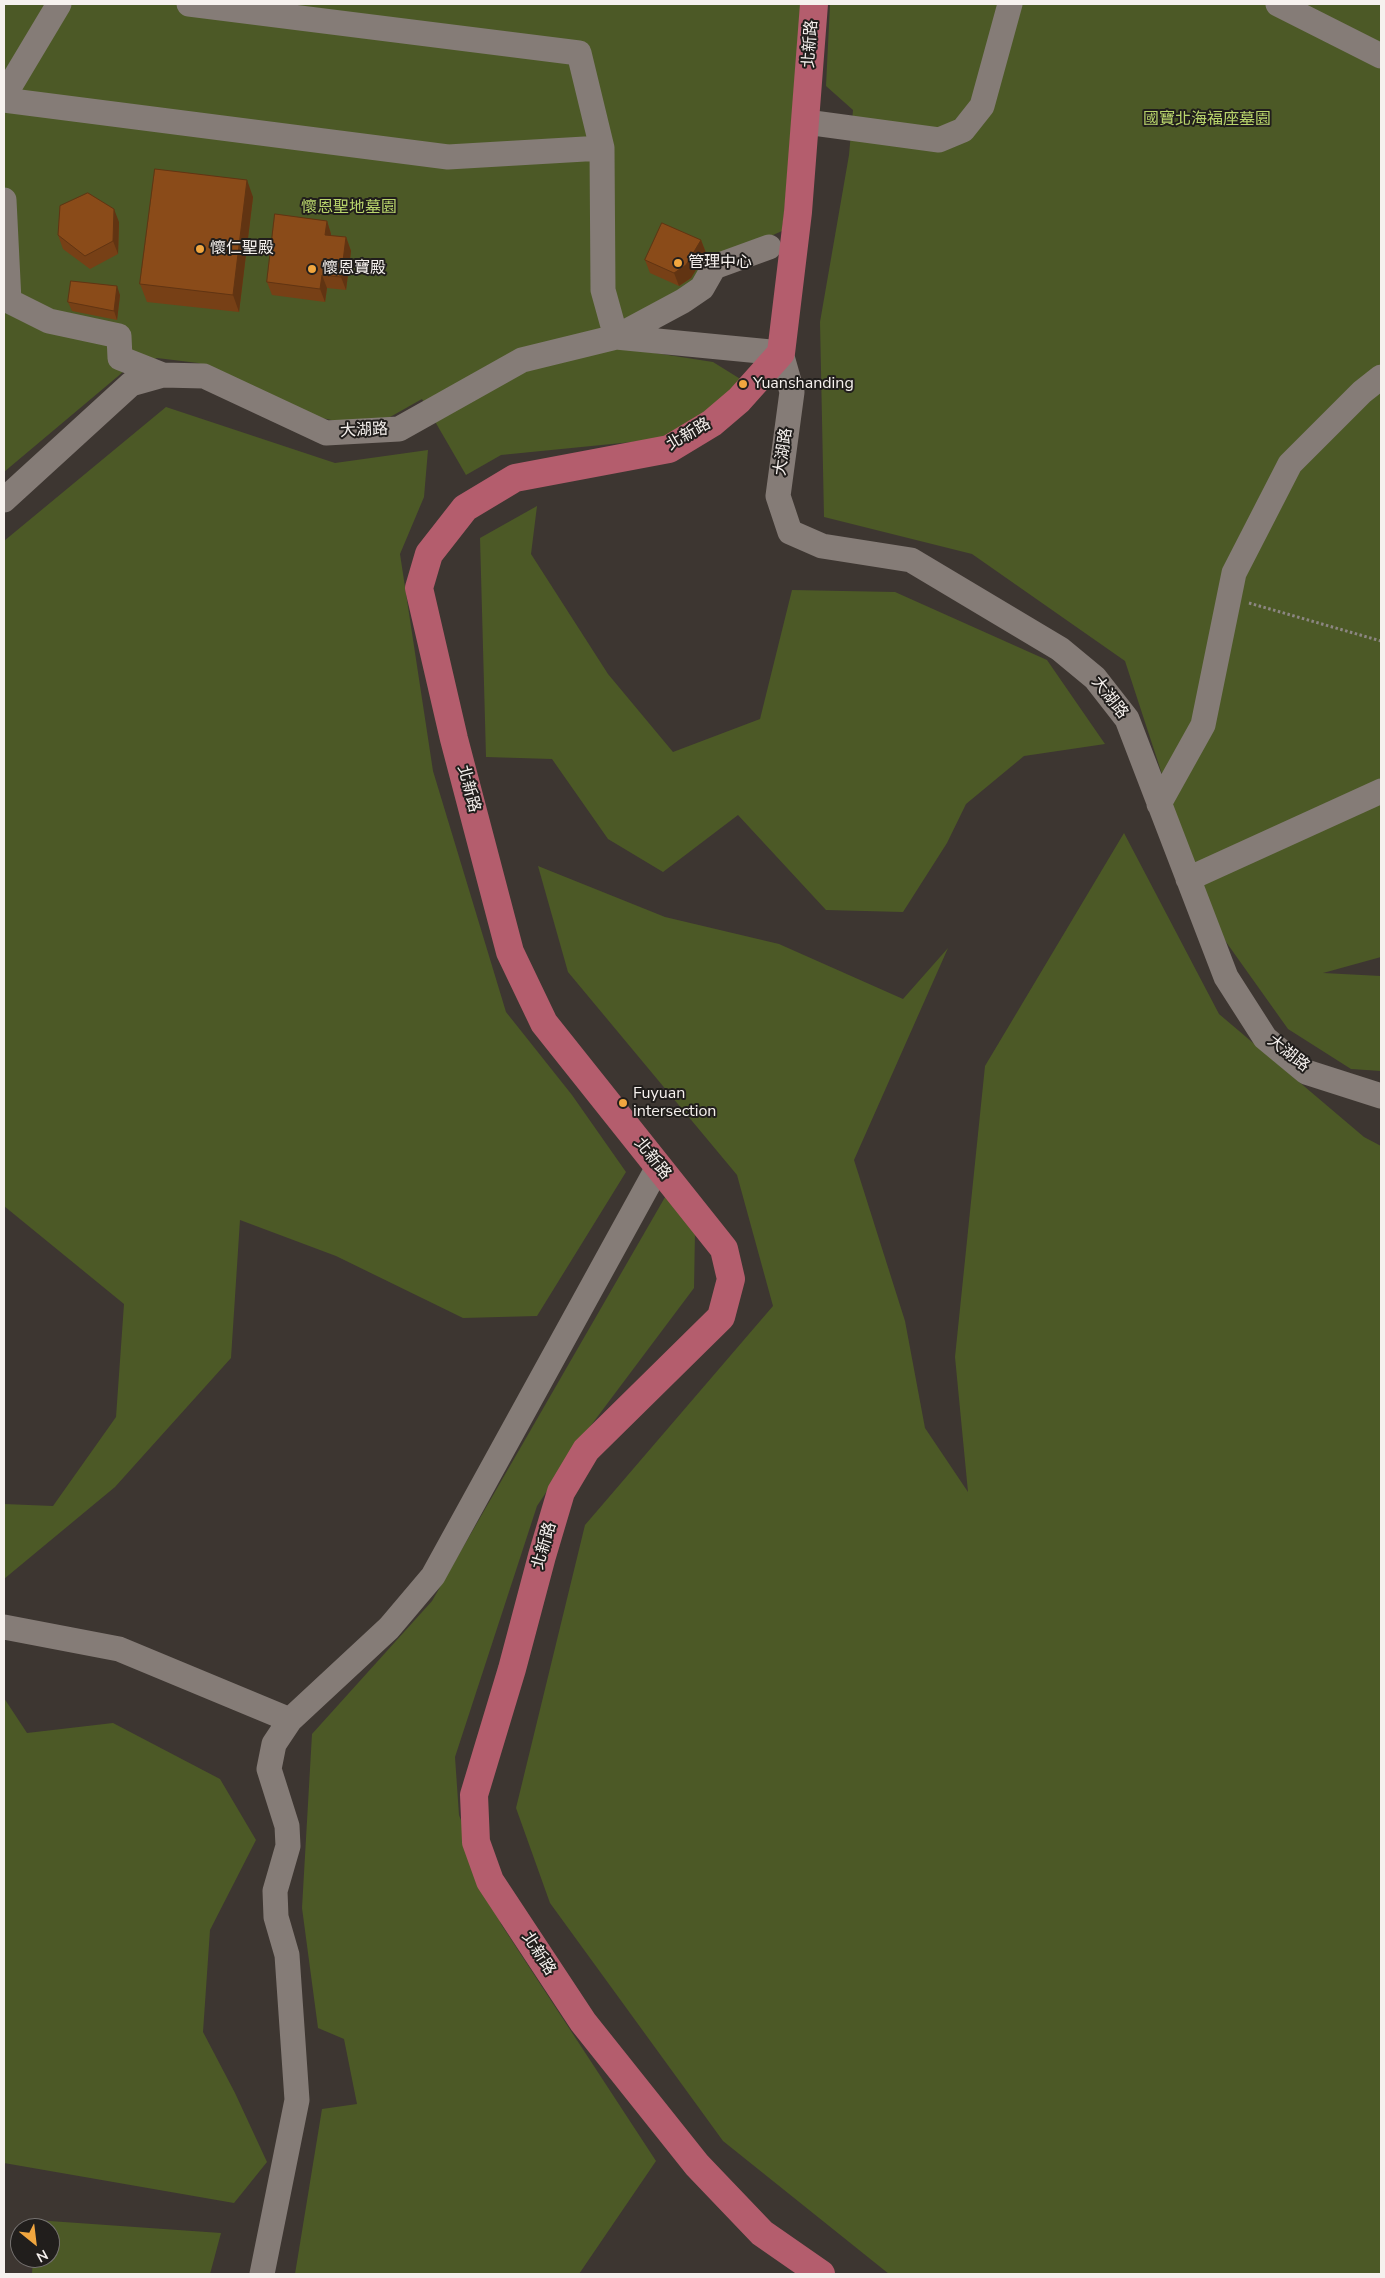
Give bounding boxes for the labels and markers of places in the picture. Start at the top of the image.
place label: 懷仁聖殿 [210,239,274,259]
marker: 懷仁聖殿 [194,243,206,255]
place label: 管理中心 [688,253,752,273]
marker: 管理中心 [672,257,684,269]
place label: 懷恩寶殿 [322,259,386,279]
marker: 懷恩寶殿 [306,263,318,275]
place label: Yuanshanding [753,374,854,394]
marker: Yuanshanding [737,378,749,390]
place label: Fuyuan intersection [633,1084,716,1122]
marker: Fuyuan intersection [617,1097,629,1109]

